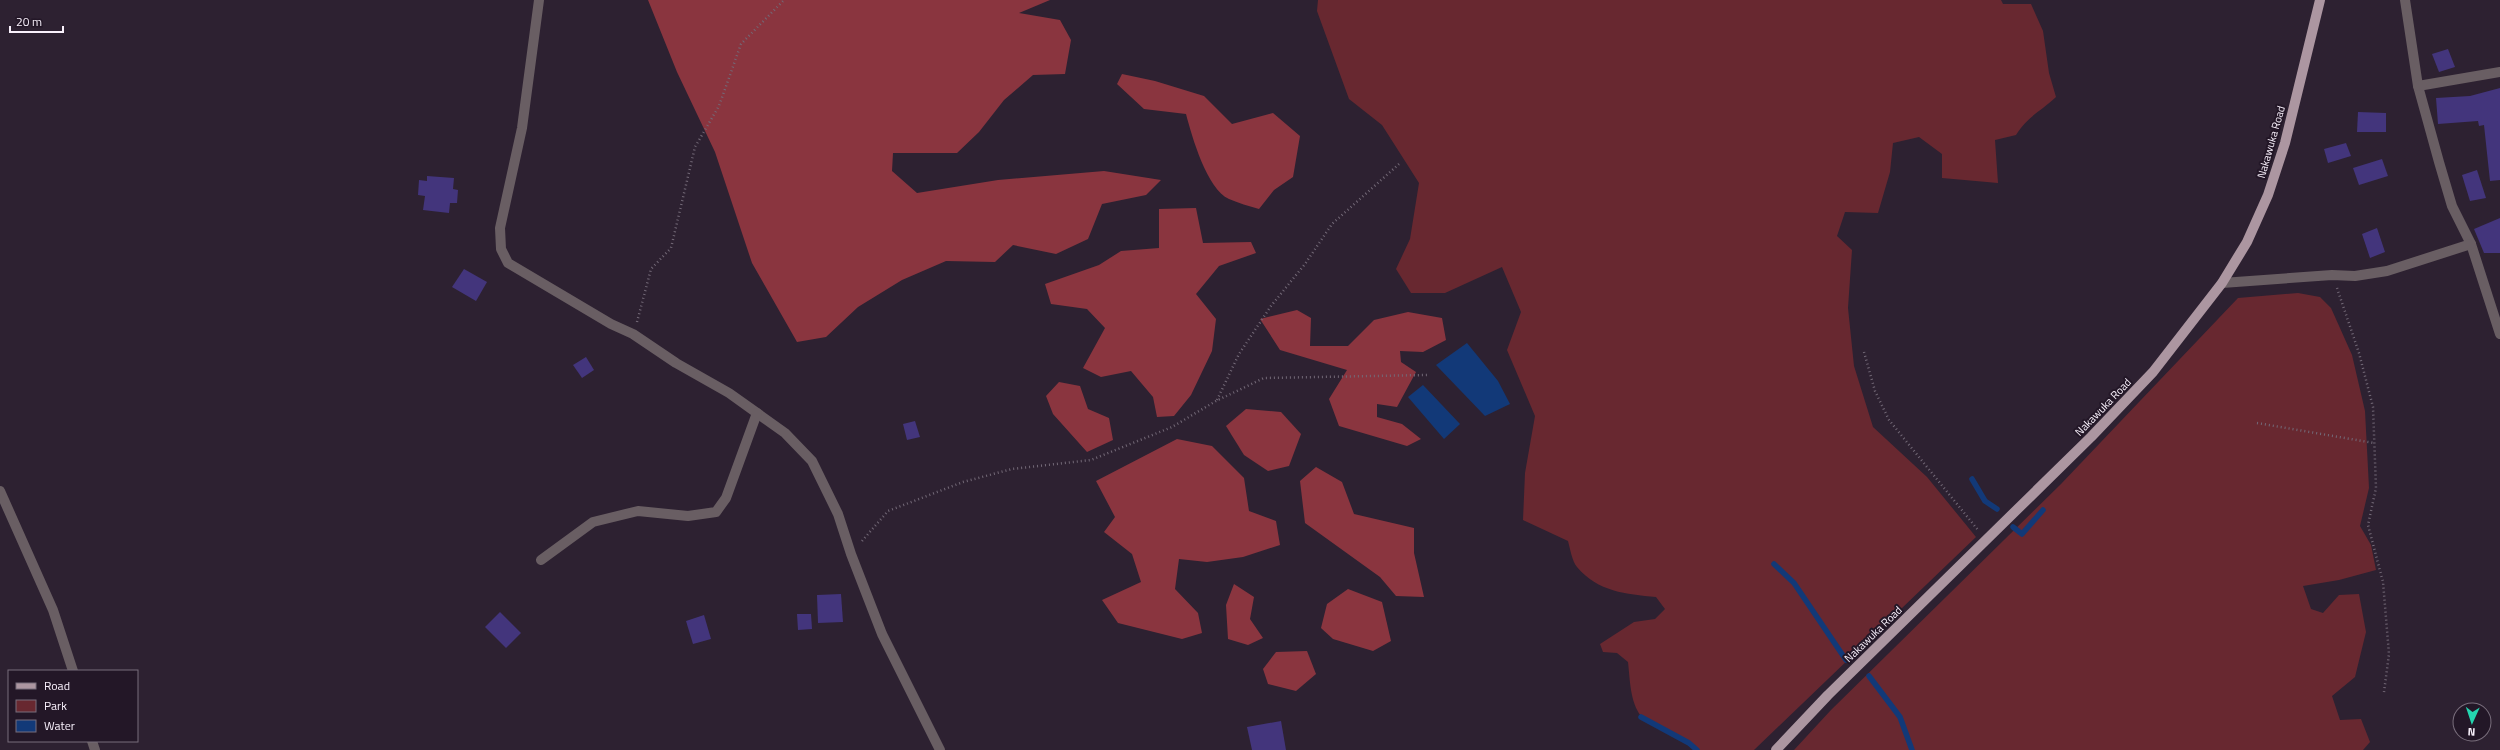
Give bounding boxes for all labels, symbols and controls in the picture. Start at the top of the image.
scale bar [10,8,63,34]
text: 20 m [16,12,42,31]
street label: Nakawuka Road [2253,104,2289,180]
street label: Nakawuka Road [2071,374,2135,439]
street label: Nakawuka Road [1841,602,1906,666]
legend [8,670,138,742]
text: Road [44,676,70,695]
text: Park [44,696,67,715]
north arrow [2452,702,2492,742]
text: Water [44,716,75,735]
text: N [2467,724,2476,740]

